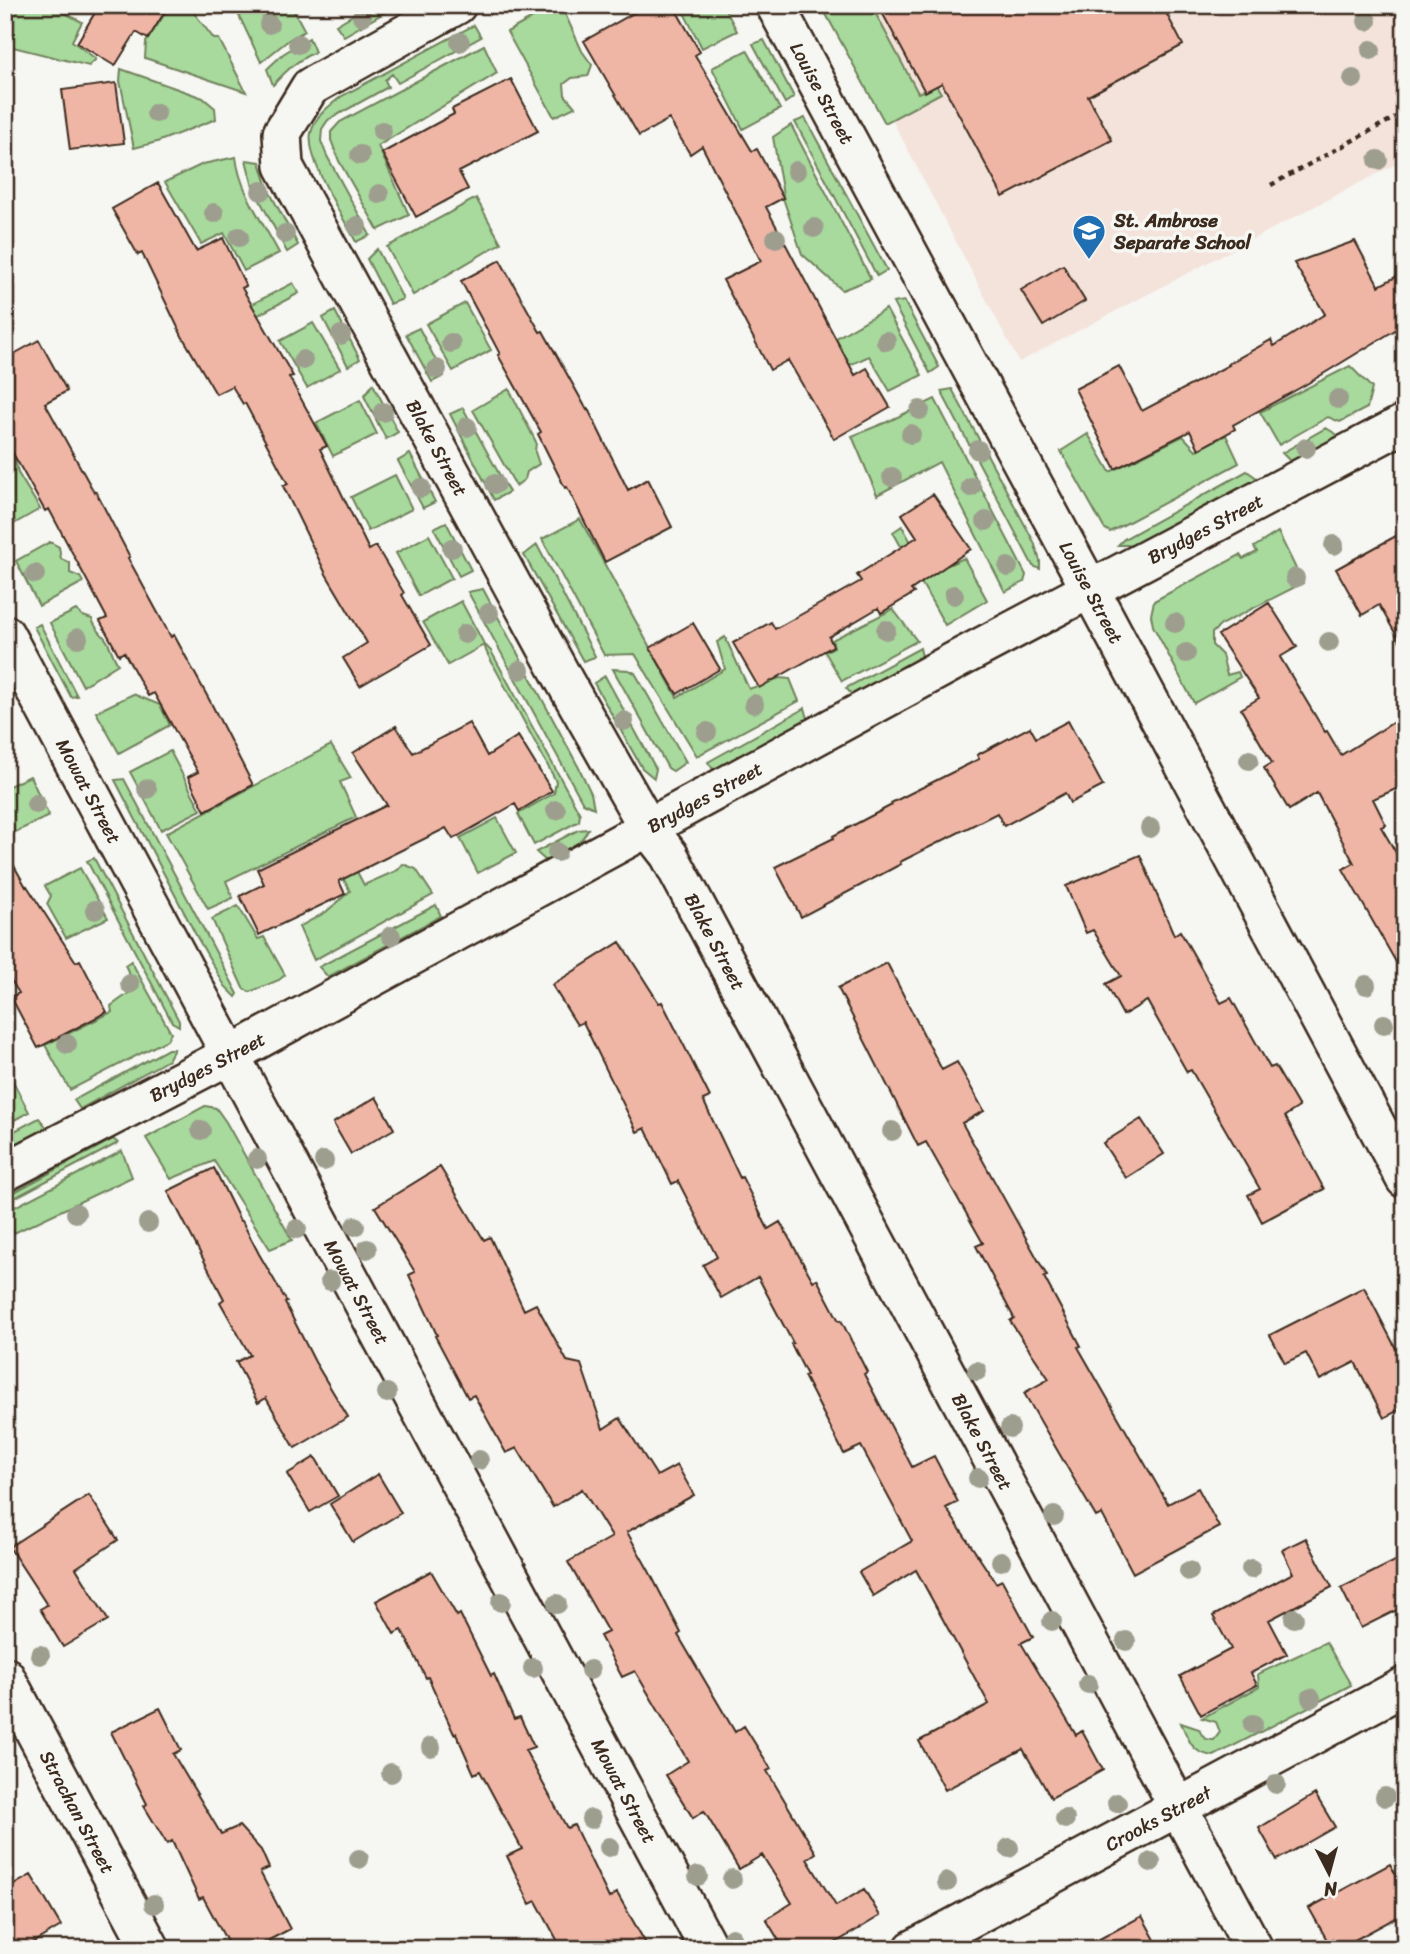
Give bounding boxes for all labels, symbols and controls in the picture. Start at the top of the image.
street label: Louise Street [781,36,863,151]
place label: St. Ambrose Separate School [1113,204,1251,259]
school or university icon: St. Ambrose Separate School [1070,212,1108,261]
street label: Blake Street [397,393,477,503]
street label: Brydges Street [1142,485,1270,573]
street label: Louise Street [1050,535,1132,650]
street label: Mowat Street [47,732,130,850]
street label: Brydges Street [641,752,769,842]
street label: Blake Street [675,887,754,996]
street label: Brydges Street [143,1023,272,1111]
street label: Mowat Street [315,1233,399,1351]
street label: Blake Street [943,1387,1022,1496]
street label: Mowat Street [582,1732,666,1850]
street label: Strachan Street [30,1744,124,1880]
street label: Crooks Street [1099,1776,1219,1861]
north arrow [1294,1839,1364,1909]
text: N [1322,1872,1340,1907]

